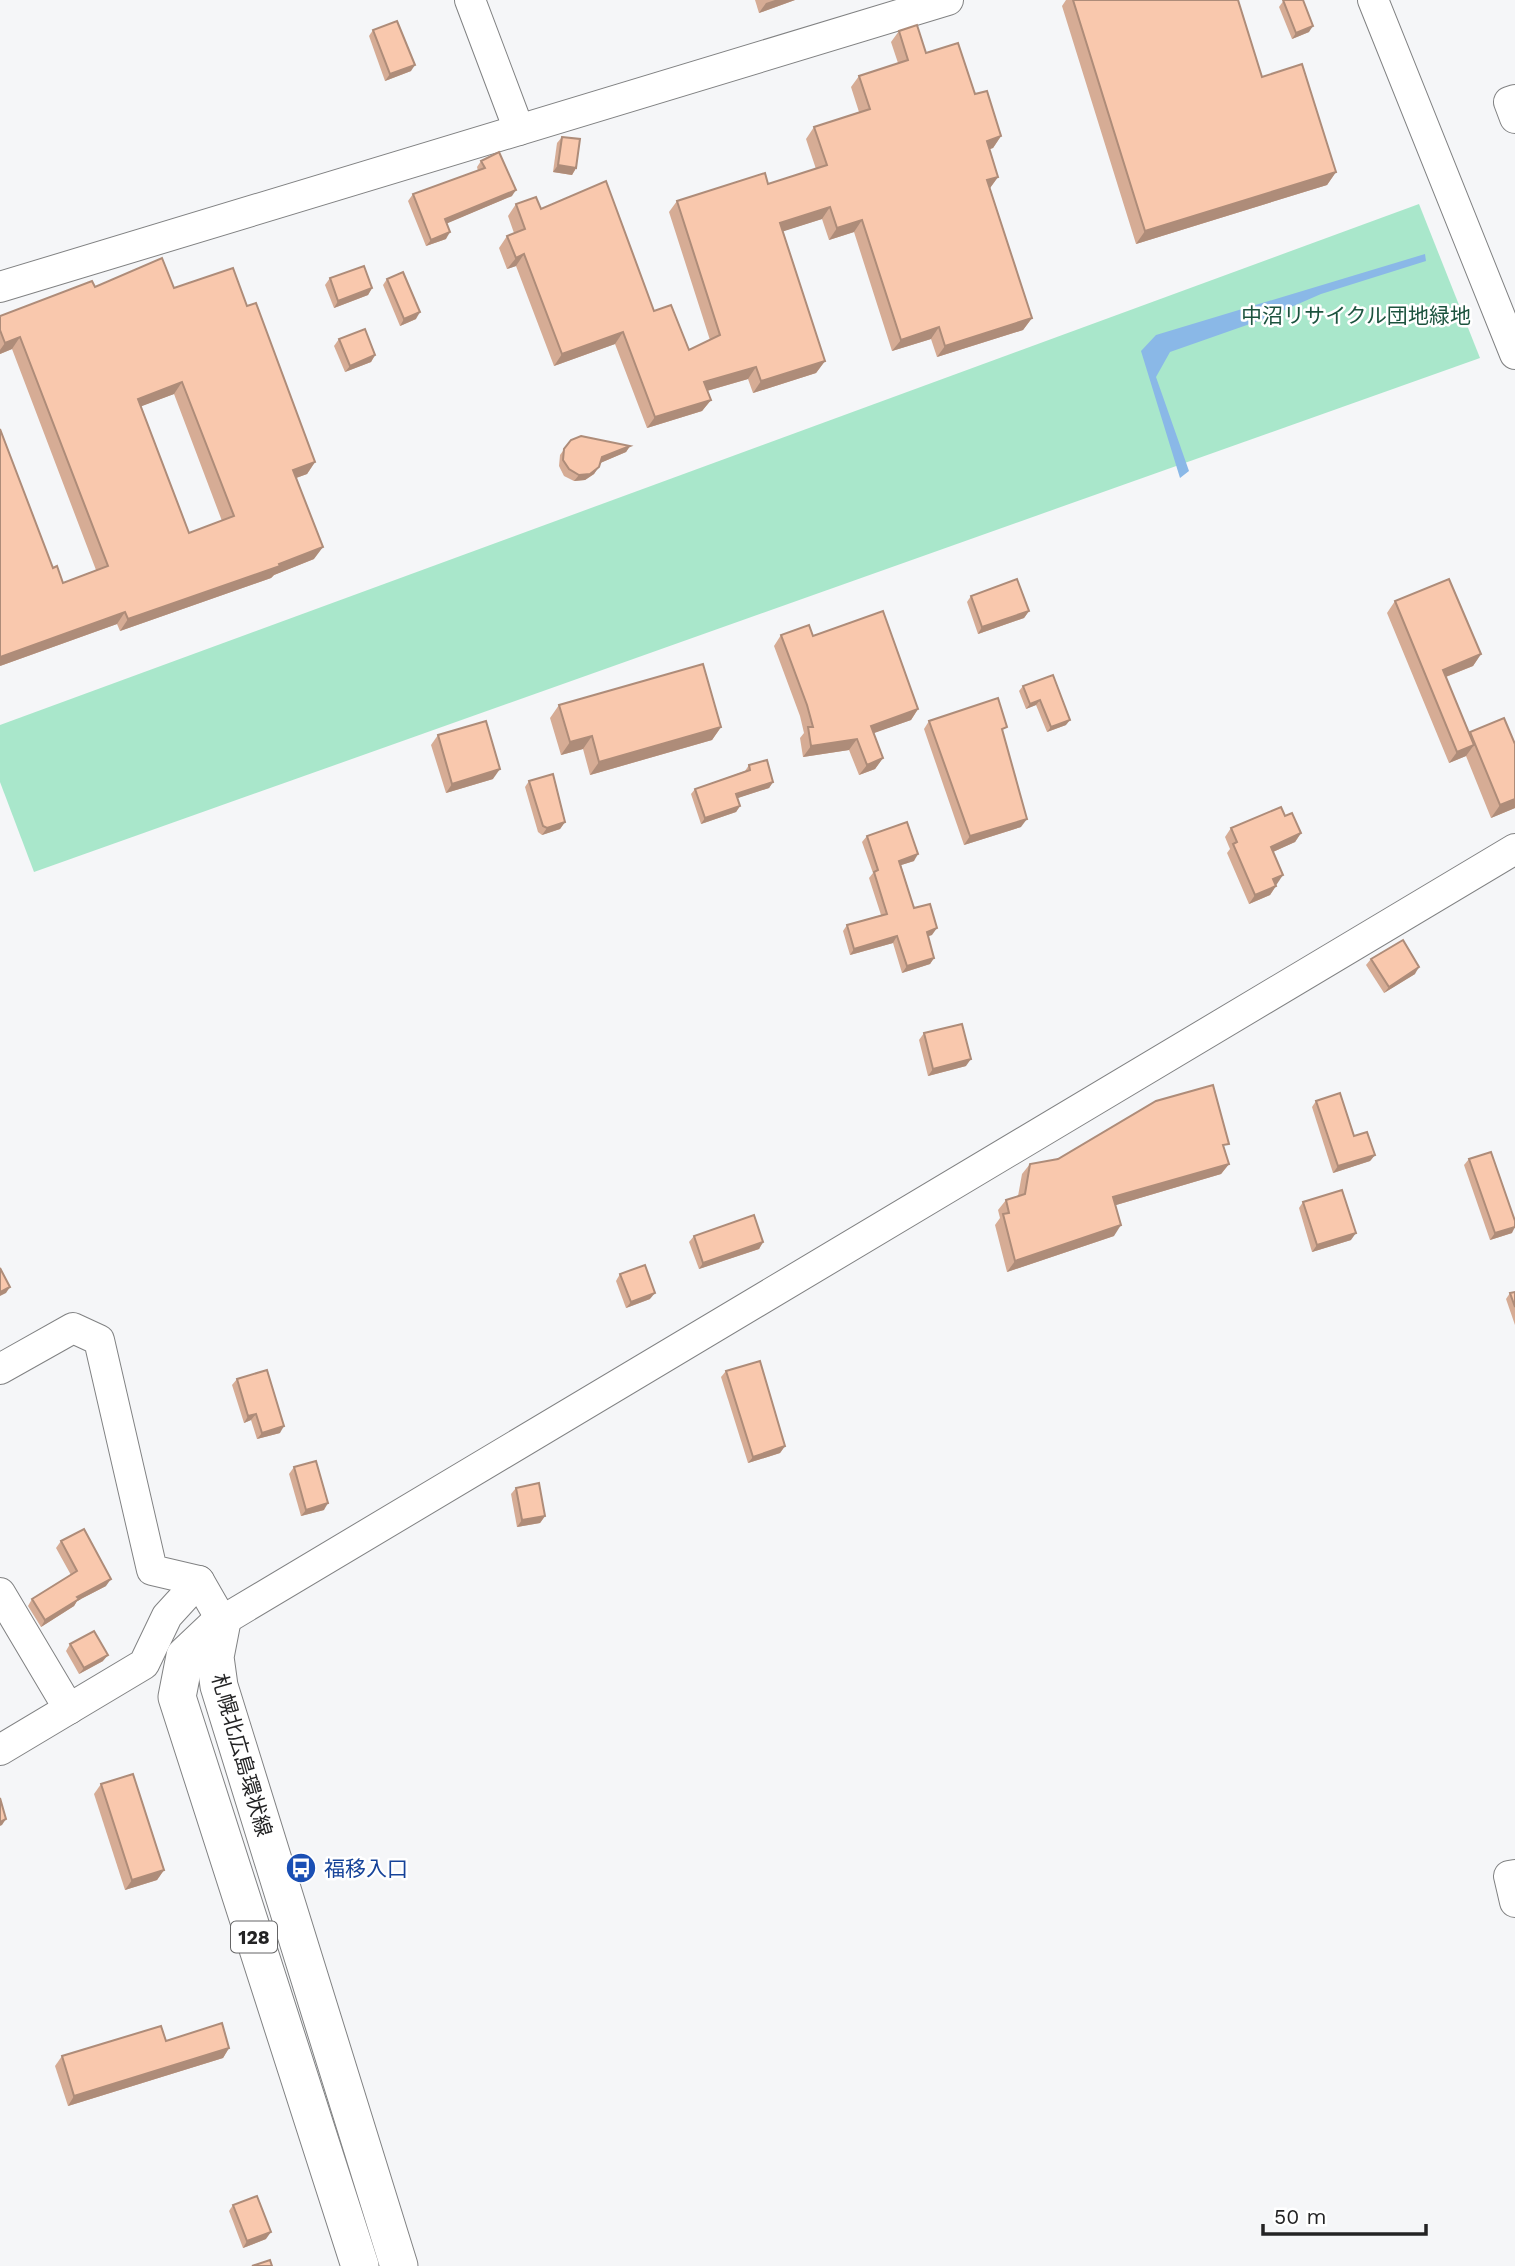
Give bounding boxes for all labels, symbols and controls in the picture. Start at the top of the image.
park label: 中沼リサイクル団地緑地 [1241,303,1471,328]
street label: 札幌北広島環状線 [207,1671,277,1839]
bus stop icon: 福移入口 [284,1851,318,1885]
place label: 福移入口 [324,1856,408,1881]
road number: 128 [231,1922,277,1952]
scale bar [1263,2192,1426,2236]
text: 50 m [1274,2204,1326,2229]

